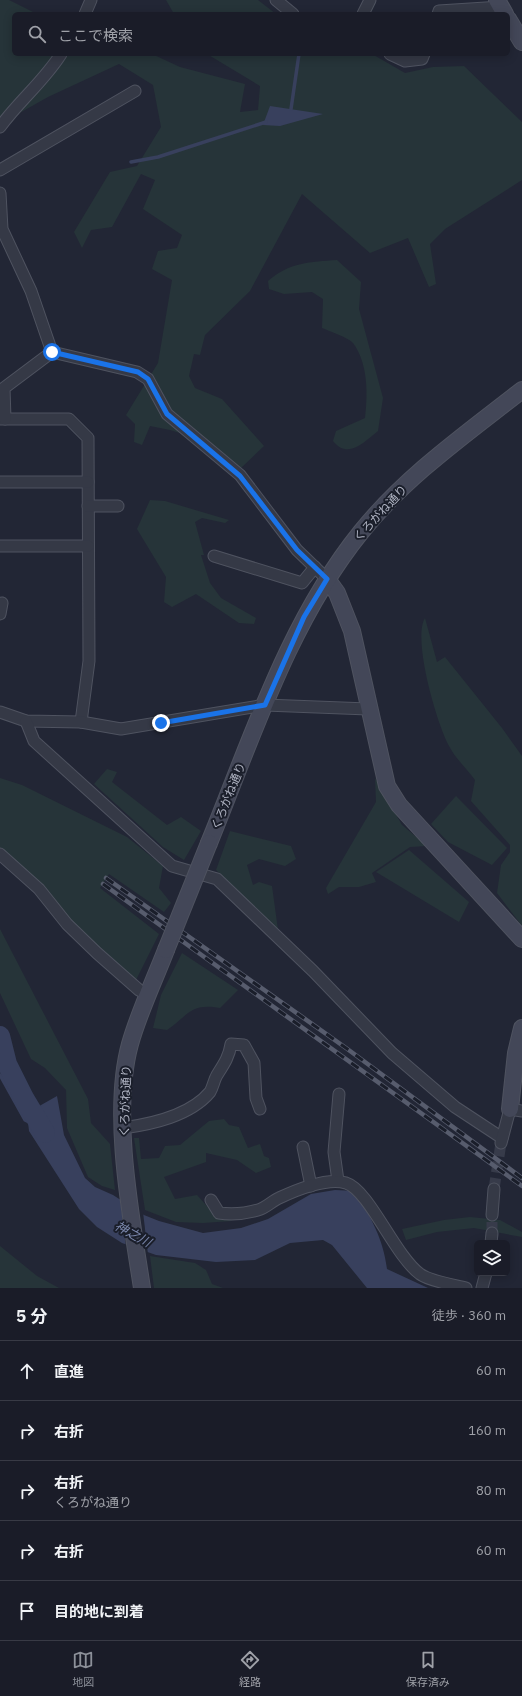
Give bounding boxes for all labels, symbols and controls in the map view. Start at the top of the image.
search box [12,12,510,56]
icon: search [26,23,48,45]
text: ここで検索 [58,26,133,45]
route start [43,343,61,361]
street label: くろがね通り [350,482,410,544]
route end [152,714,170,732]
street label: くろがね通り [208,760,248,832]
street label: くろがね通り [116,1065,134,1137]
water label: 神之川 [112,1217,156,1252]
map controls [474,1240,510,1276]
button: layers [474,1240,510,1276]
text: 5 分 [16,1305,47,1327]
text: 徒歩 · 360 m [432,1307,506,1324]
icon: ahead [16,1360,38,1382]
text: 直進 [54,1362,84,1381]
text: 60 m [476,1362,506,1379]
icon: right [16,1420,38,1442]
text: 右折 [54,1422,84,1441]
text: 160 m [468,1422,506,1439]
text: 右折 [54,1473,84,1492]
icon: right [16,1480,38,1502]
text: 80 m [476,1482,506,1499]
text: くろがね通り [54,1494,132,1511]
icon: right [16,1540,38,1562]
text: 右折 [54,1542,84,1561]
text: 60 m [476,1542,506,1559]
icon: arrive [16,1600,38,1622]
text: 目的地に到着 [54,1602,144,1621]
tab: 地図 [72,1649,94,1689]
tab: 経路 [239,1649,261,1689]
tab: 保存済み [406,1649,450,1689]

